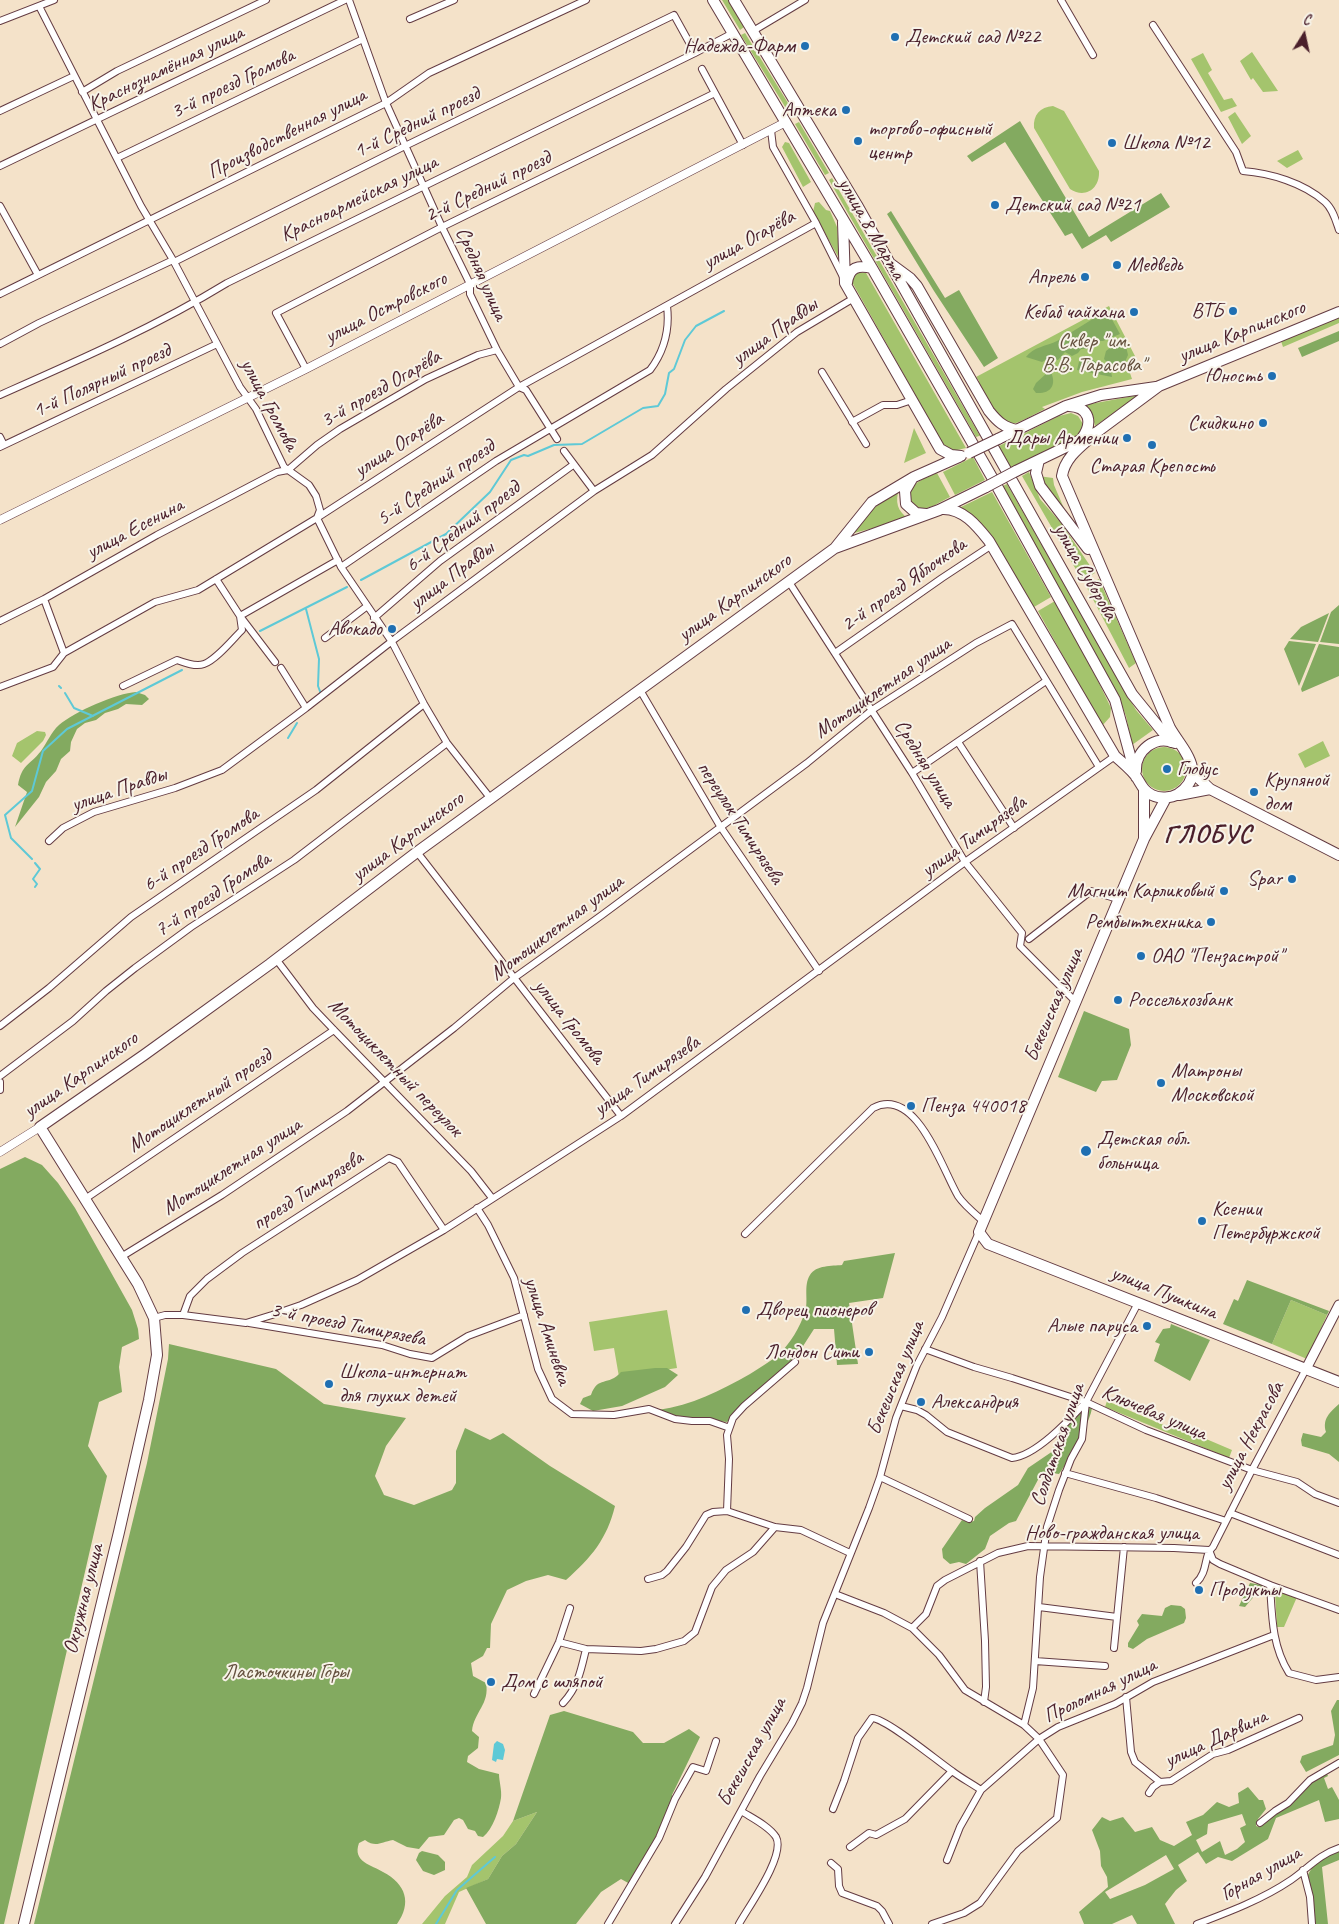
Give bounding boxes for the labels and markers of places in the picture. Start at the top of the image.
place label: Детский сад №22 [905,24,1040,50]
marker: Детский сад №22 [889,31,901,43]
place label: Надежда-Фарм [684,33,795,59]
marker: Надежда-Фарм [799,40,811,52]
place label: Аптека [782,97,836,123]
marker: Аптека [840,104,852,116]
place label: торгово-офисный центр [868,116,992,166]
place label: Школа №12 [1122,130,1210,156]
marker: торгово-офисный центр [852,135,864,147]
marker: Школа №12 [1106,137,1118,149]
place label: Детский сад №21 [1005,192,1140,218]
marker: Детский сад №21 [989,199,1001,211]
place label: Медведь [1127,252,1183,278]
marker: Медведь [1111,259,1123,271]
place label: Апрель [1028,264,1075,290]
marker: Апрель [1079,271,1091,283]
place label: ВТБ [1192,298,1223,324]
place label: Кебаб чайхана [1024,299,1124,325]
marker: ВТБ [1227,305,1239,317]
marker: Кебаб чайхана [1128,306,1140,318]
place label: Юность [1205,363,1262,389]
marker: Юность [1266,370,1278,382]
place label: Скидкино [1188,410,1253,436]
marker: Скидкино [1257,417,1269,429]
place label: Дары Армении [1006,425,1117,451]
marker: Дары Армении [1121,432,1133,444]
marker: Старая Крепость [1146,439,1158,451]
place label: Старая Крепость [1090,453,1214,479]
place label: Авокадо [328,616,382,642]
marker: Авокадо [386,623,398,635]
place label: Глобус [1177,756,1218,782]
marker: Глобус [1161,763,1173,775]
place label: Крупяной дом [1264,767,1329,817]
marker: Крупяной дом [1248,786,1260,798]
place label: Spar [1247,866,1282,892]
marker: Spar [1286,873,1298,885]
place label: Магнит Карликовый [1067,878,1214,904]
marker: Магнит Карликовый [1218,885,1230,897]
place label: Рембыттехника [1085,909,1201,935]
marker: Рембыттехника [1205,916,1217,928]
place label: ОАО "Пензастрой" [1151,943,1283,969]
marker: ОАО "Пензастрой" [1135,950,1147,962]
place label: Россельхозбанк [1128,987,1232,1013]
marker: Россельхозбанк [1112,994,1124,1006]
place label: Матроны Московской [1171,1058,1254,1108]
marker: Матроны Московской [1155,1077,1167,1089]
place label: Пенза 440018 [921,1093,1026,1119]
marker: Пенза 440018 [905,1100,917,1112]
place label: Детская обл. больница [1097,1126,1190,1176]
marker: Детская обл. больница [1079,1144,1093,1158]
place label: Ксении Петербуржской [1212,1196,1320,1246]
marker: Ксении Петербуржской [1196,1215,1208,1227]
place label: Дворец пионеров [756,1297,873,1323]
marker: Дворец пионеров [740,1304,752,1316]
place label: Алые паруса [1047,1313,1137,1339]
marker: Алые паруса [1141,1320,1153,1332]
place label: Лондон Сити [765,1339,859,1365]
marker: Лондон Сити [863,1346,875,1358]
place label: Школа-интернат для глухих детей [339,1359,466,1409]
marker: Школа-интернат для глухих детей [323,1378,335,1390]
place label: Александрия [931,1389,1018,1415]
marker: Александрия [915,1396,927,1408]
place label: Продукты [1209,1577,1280,1603]
marker: Продукты [1193,1584,1205,1596]
place label: Дом с шляпой [501,1669,602,1695]
marker: Дом с шляпой [485,1676,497,1688]

